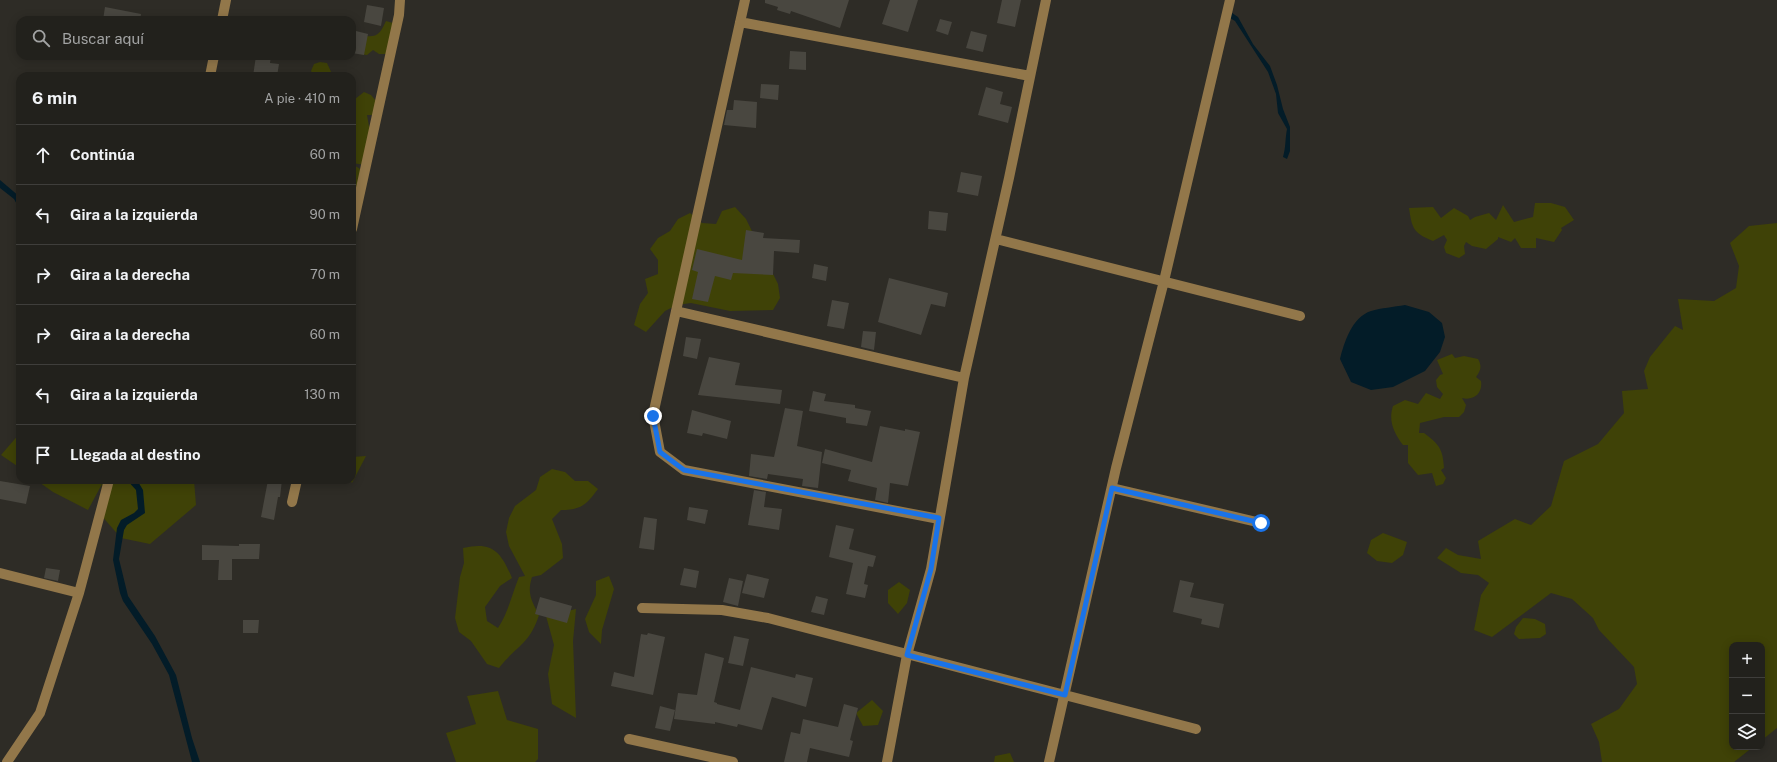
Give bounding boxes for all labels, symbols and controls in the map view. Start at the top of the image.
search box [16,16,356,60]
icon: search [30,27,52,49]
text: Buscar aquí [62,30,144,47]
text: 6 min [32,88,77,108]
text: A pie · 410 m [264,91,340,106]
icon: ahead [32,144,54,166]
text: Continúa [70,146,135,163]
text: 60 m [310,147,340,162]
icon: left [32,204,54,226]
text: Gira a la izquierda [70,206,198,223]
text: 90 m [310,207,340,222]
icon: right [32,264,54,286]
text: Gira a la derecha [70,266,190,283]
text: 70 m [310,267,340,282]
icon: right [32,324,54,346]
text: Gira a la derecha [70,326,190,343]
text: 60 m [310,327,340,342]
icon: left [32,384,54,406]
text: Gira a la izquierda [70,386,198,403]
text: 130 m [304,387,340,402]
route end [644,407,662,425]
icon: arrive [32,444,54,466]
text: Llegada al destino [70,446,201,463]
route start [1252,514,1270,532]
map controls [1729,642,1765,750]
button: + [1729,642,1765,678]
button: − [1729,678,1765,714]
button: layers [1729,714,1765,750]

